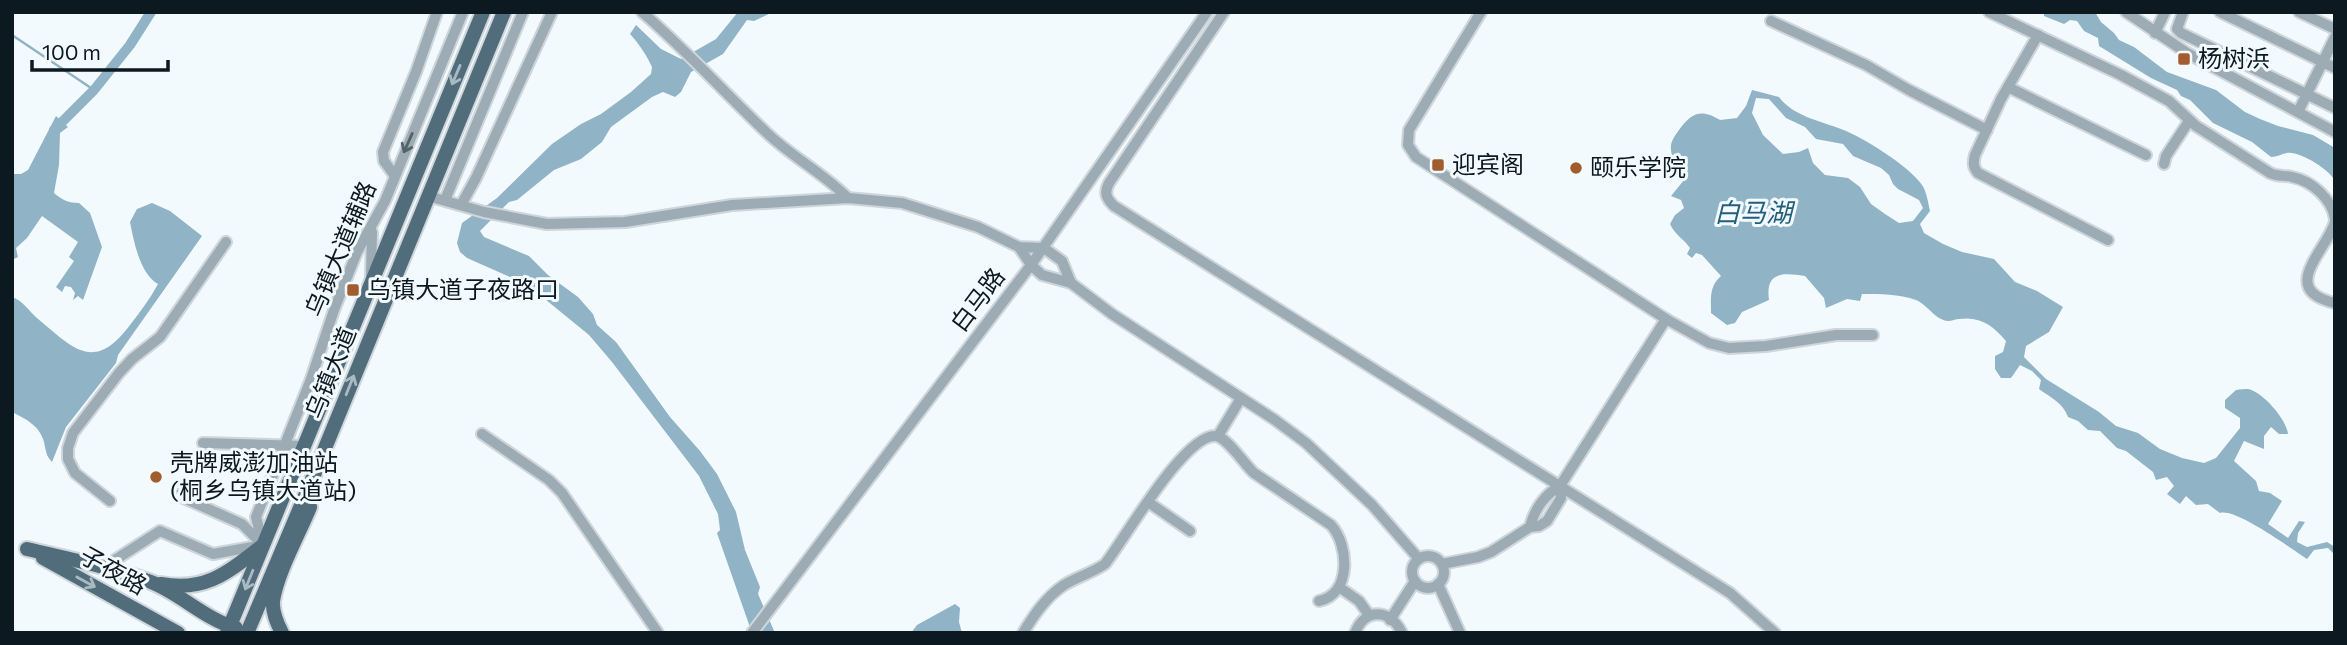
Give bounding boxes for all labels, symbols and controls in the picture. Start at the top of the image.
scale bar [32,28,168,72]
text: 100 m [42,39,101,64]
place label: 杨树浜 [2198,43,2270,72]
marker: 杨树浜 [2176,51,2192,67]
one-way arrow [449,64,462,85]
one-way arrow [401,132,414,153]
place label: 迎宾阁 [1452,149,1524,178]
place label: 颐乐学院 [1590,152,1686,181]
marker: 迎宾阁 [1430,157,1446,173]
marker: 颐乐学院 [1568,160,1584,176]
street label: 乌镇大道辅路 [298,176,381,320]
water label: 白马湖 [1714,196,1796,227]
street label: 白马路 [944,262,1010,337]
place label: 乌镇大道子夜路口 [367,274,559,303]
marker: 乌镇大道子夜路口 [345,282,361,298]
street label: 乌镇大道 [298,323,361,422]
one-way arrow [345,375,358,397]
place label: 壳牌威澎加油站 (桐乡乌镇大道站) [170,447,356,504]
marker: 壳牌威澎加油站 (桐乡乌镇大道站) [148,469,164,485]
street label: 子夜路 [75,540,152,600]
one-way arrow [241,569,254,590]
one-way arrow [75,576,96,589]

